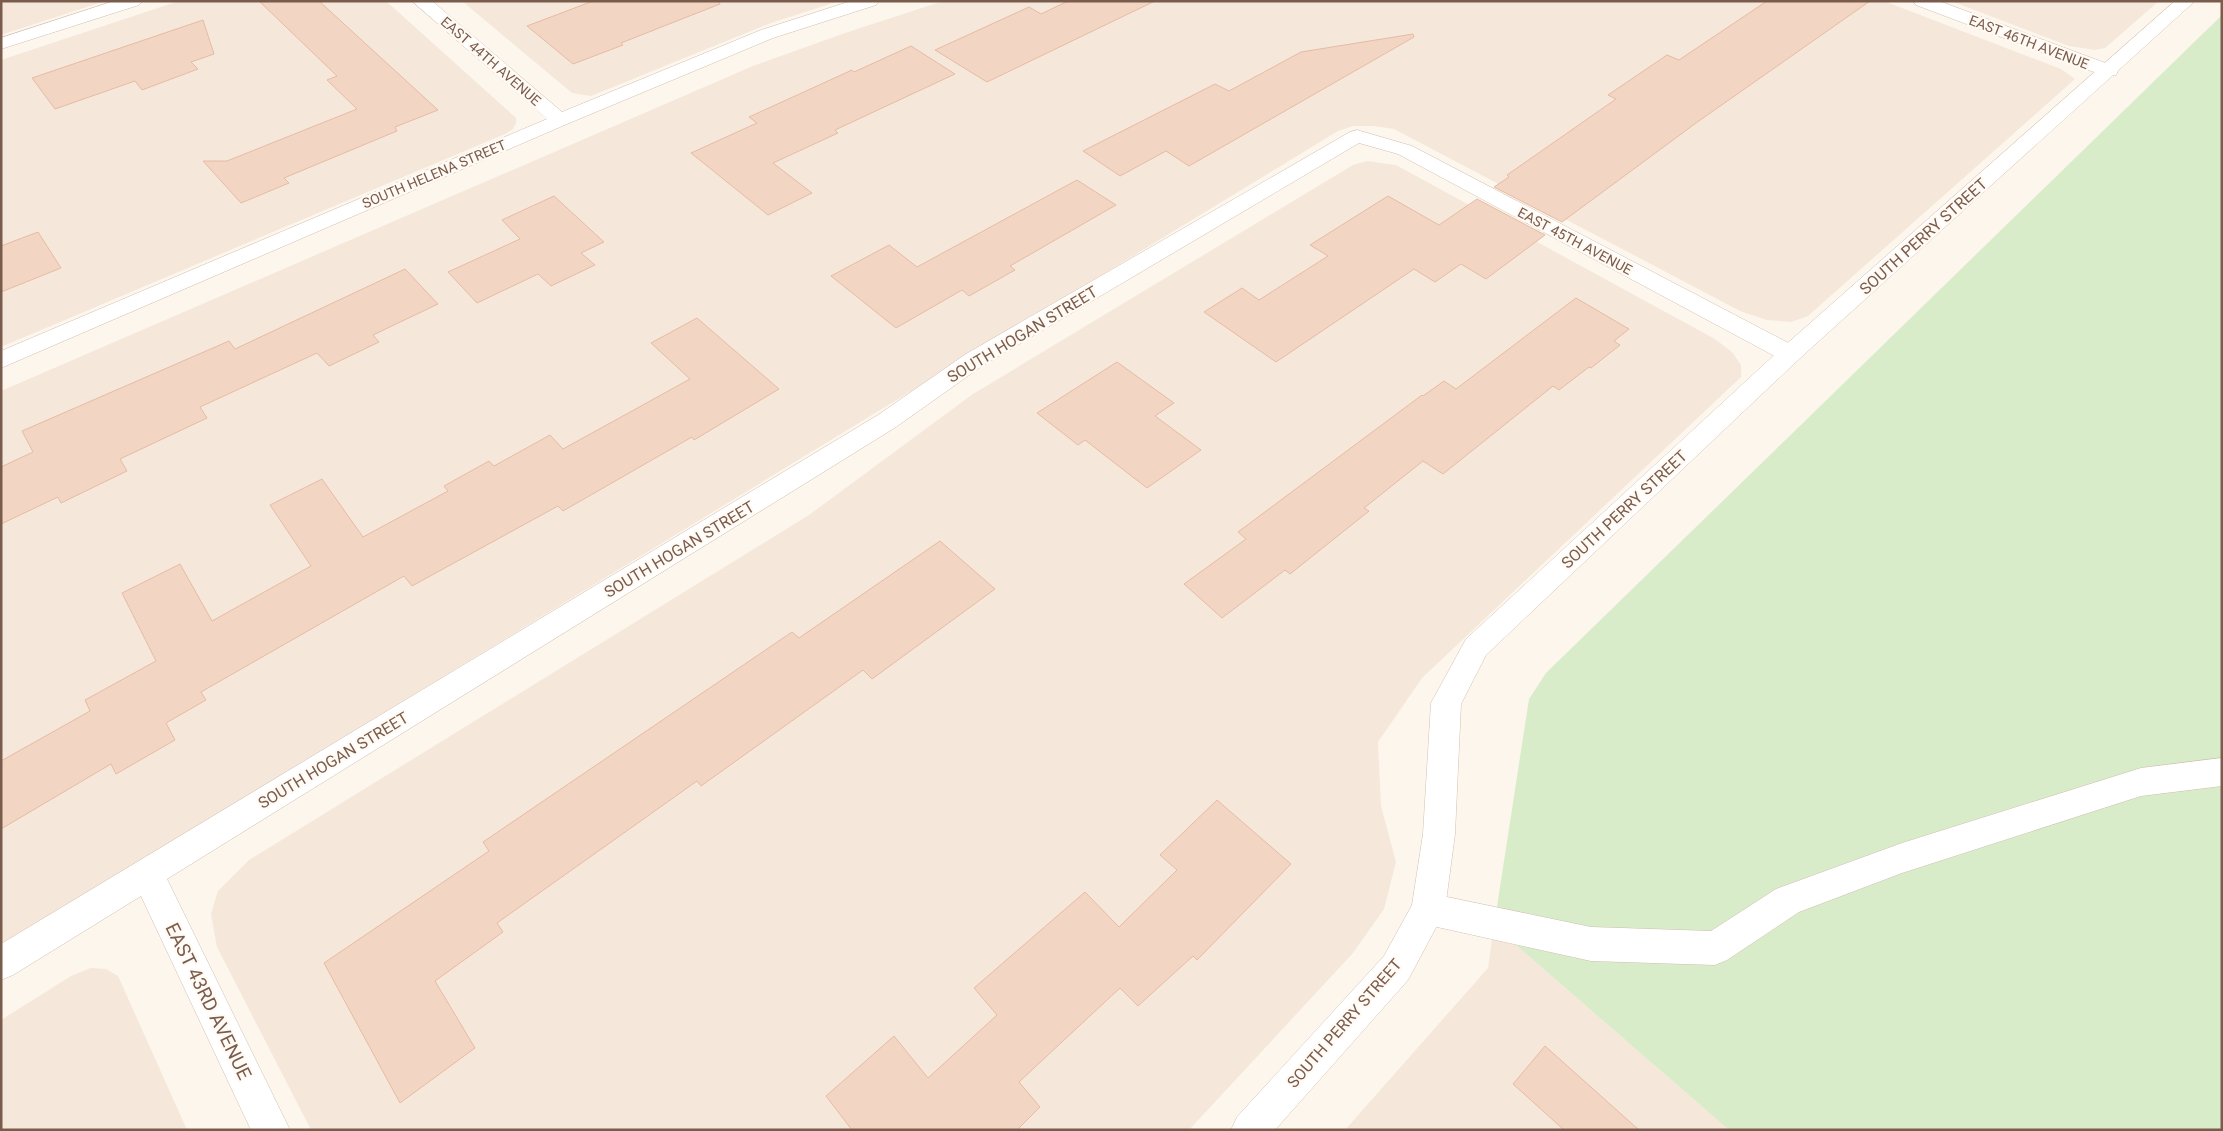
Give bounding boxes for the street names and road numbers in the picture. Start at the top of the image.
street label: EAST 46TH AVENUE [1967,12,2091,72]
street label: EAST 44TH AVENUE [438,13,544,109]
street label: SOUTH HELENA STREET [360,136,509,212]
street label: SOUTH PERRY STREET [1856,174,1991,299]
street label: EAST 45TH AVENUE [1515,204,1635,278]
street label: SOUTH HOGAN STREET [944,282,1101,387]
street label: SOUTH PERRY STREET [1558,446,1691,572]
street label: SOUTH HOGAN STREET [601,497,758,602]
street label: SOUTH HOGAN STREET [255,708,412,813]
street label: EAST 43RD AVENUE [161,919,257,1084]
street label: SOUTH PERRY STREET [1283,955,1406,1092]

